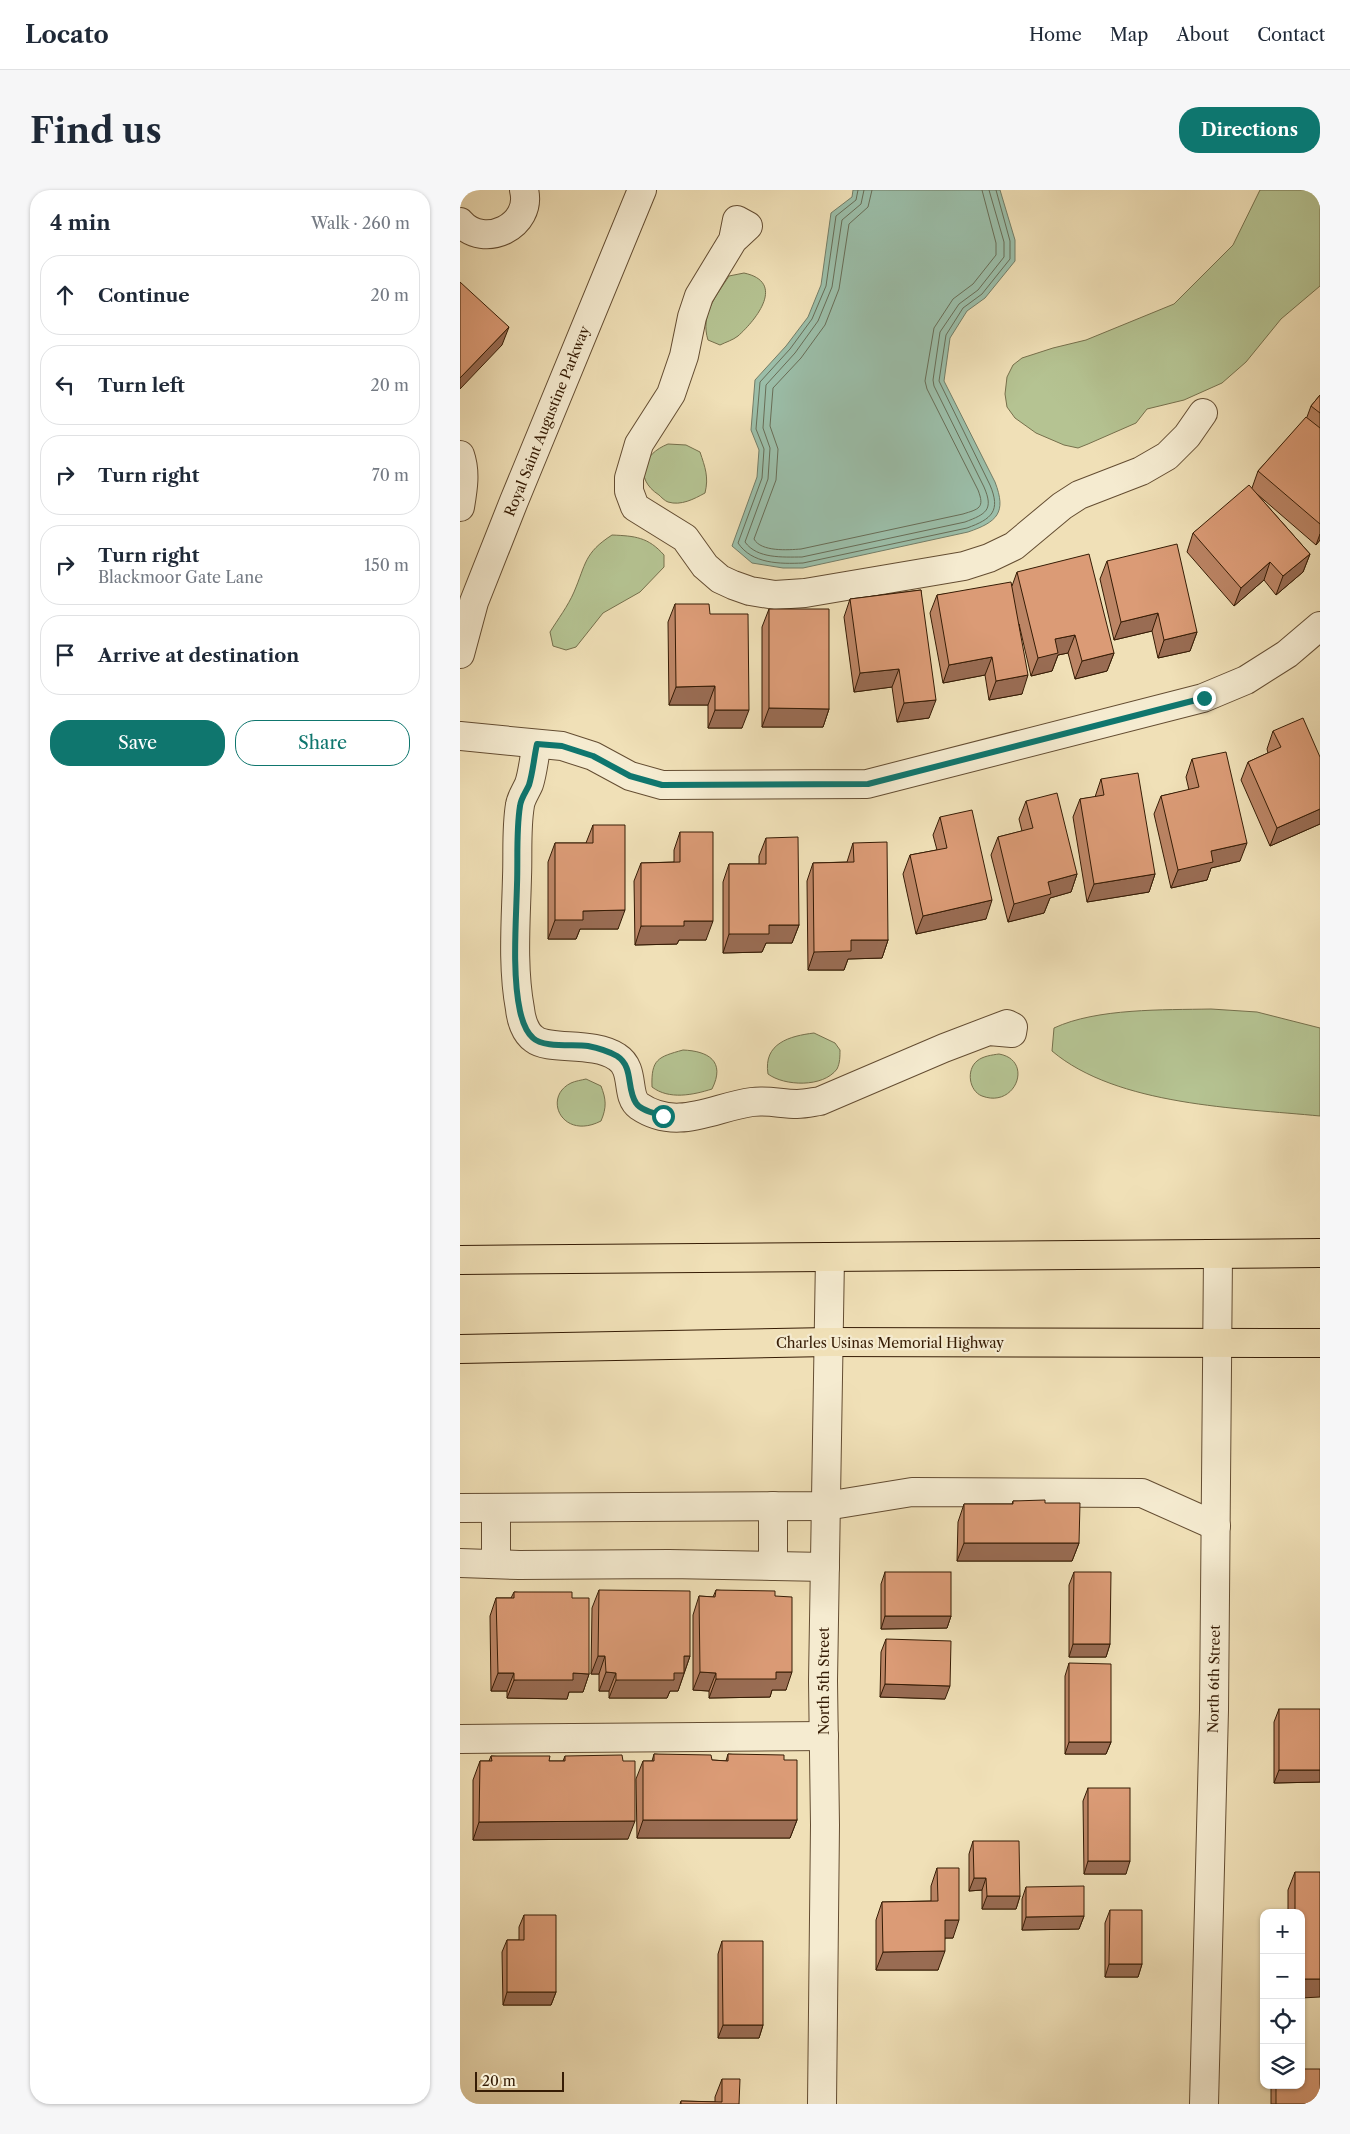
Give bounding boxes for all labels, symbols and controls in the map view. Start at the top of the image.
text: Locato [25,20,109,49]
text: Home [1029,24,1082,46]
text: Map [1110,24,1148,46]
text: About [1176,24,1229,46]
text: Contact [1257,24,1325,46]
button: Directions [1179,107,1320,153]
text: Find us [30,109,162,152]
text: 4 min [50,210,111,235]
text: Walk · 260 m [311,213,410,233]
icon: ahead [51,281,79,309]
text: Continue [98,284,190,307]
text: 20 m [370,285,409,305]
street label: Royal Saint Augustine Parkway [500,323,594,519]
icon: left [51,371,79,399]
text: Turn left [98,374,185,397]
text: 20 m [370,375,409,395]
icon: right [51,461,79,489]
text: Turn right [98,464,199,487]
text: 70 m [372,465,409,485]
text: Turn right [98,544,199,567]
icon: right [51,551,79,579]
text: 150 m [364,555,409,575]
text: Blackmoor Gate Lane [98,567,263,587]
icon: arrive [51,641,79,669]
text: Arrive at destination [98,644,299,667]
route end [1193,687,1216,710]
button: Save [50,720,225,766]
button: Share [235,720,410,766]
route start [652,1105,675,1128]
street label: Charles Usinas Memorial Highway [776,1334,1004,1352]
street label: North 6th Street [1204,1625,1224,1733]
street label: North 5th Street [815,1627,833,1735]
map controls [1260,1909,1305,2089]
button: + [1260,1909,1305,1954]
button: − [1260,1954,1305,1999]
button: locate [1260,1999,1305,2044]
button: layers [1260,2044,1305,2089]
scale bar [475,2069,564,2092]
text: 20 m [482,2072,516,2090]

